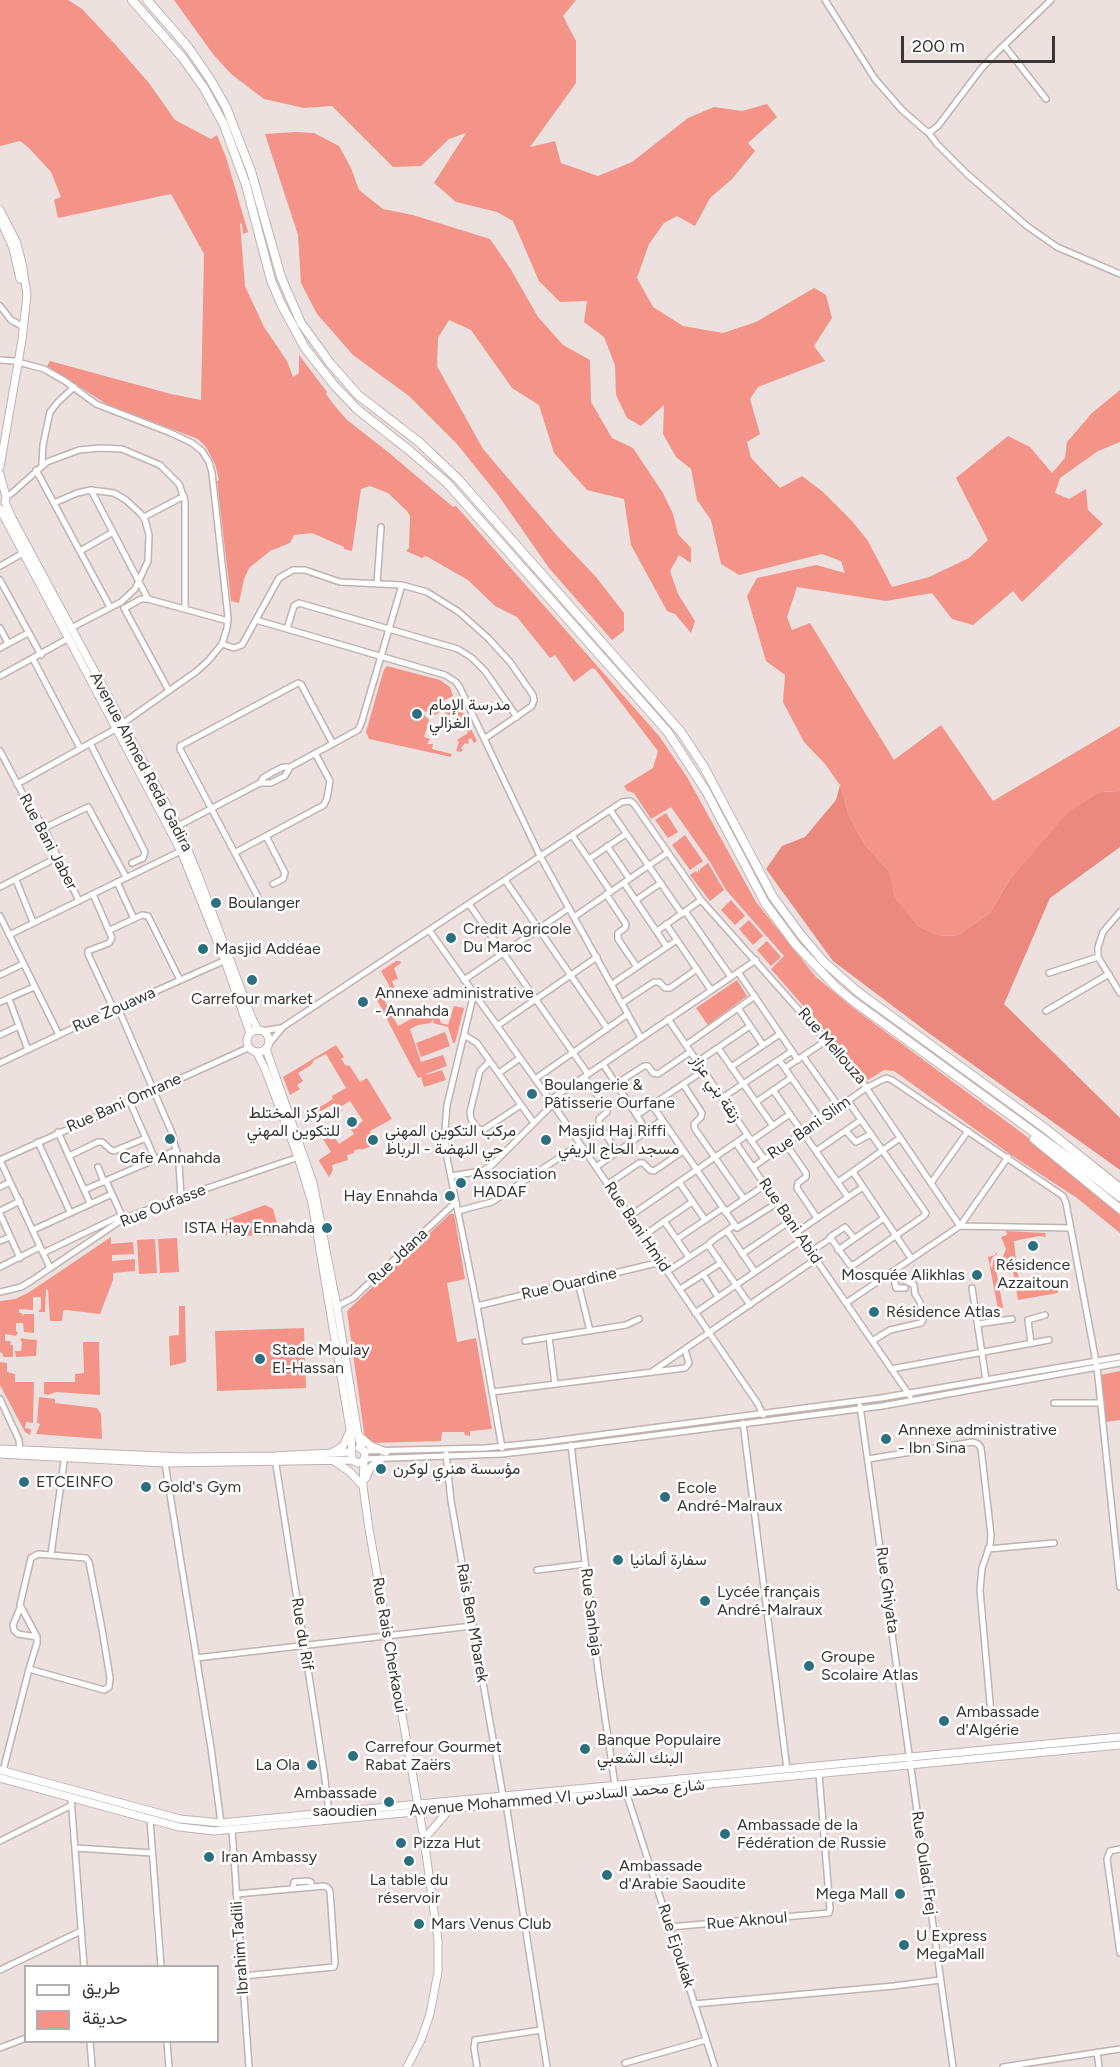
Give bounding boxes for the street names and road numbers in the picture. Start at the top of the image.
street label: Avenue Ahmed Reda Gadira [85,669,197,855]
street label: Rue Bani Jaber [15,791,81,893]
street label: Rue Zouawa [70,983,158,1037]
street label: Rue Mellouza [794,1004,870,1088]
street label: زنقة بني عزاز [687,1052,745,1126]
street label: Rue Bani Omrane [64,1069,184,1137]
street label: Rue Bani Slim [764,1092,854,1164]
street label: Rue Bani Abid [754,1174,826,1268]
street label: Rue Bani Hmid [600,1178,674,1276]
street label: Rue Oufasse [117,1180,209,1232]
street label: Rue Jdana [364,1225,432,1289]
street label: Rue Ouardine [519,1264,619,1304]
street label: Rue Ghiyata [871,1546,903,1634]
street label: Rais Ben M’barek [452,1562,492,1684]
street label: Rue Sanhaja [576,1567,606,1657]
street label: Rue Rais Cherkaoui [368,1576,410,1714]
street label: Rue du Rif [287,1596,317,1672]
street label: Avenue Mohammed VI شارع محمد السادس [409,1776,705,1820]
street label: Rue Oulad Frej [907,1810,941,1916]
street label: Ibrahim Tadili [227,1901,253,1995]
street label: Rue Ejoukak [653,1902,699,1990]
street label: Rue Aknoul [706,1908,788,1934]

